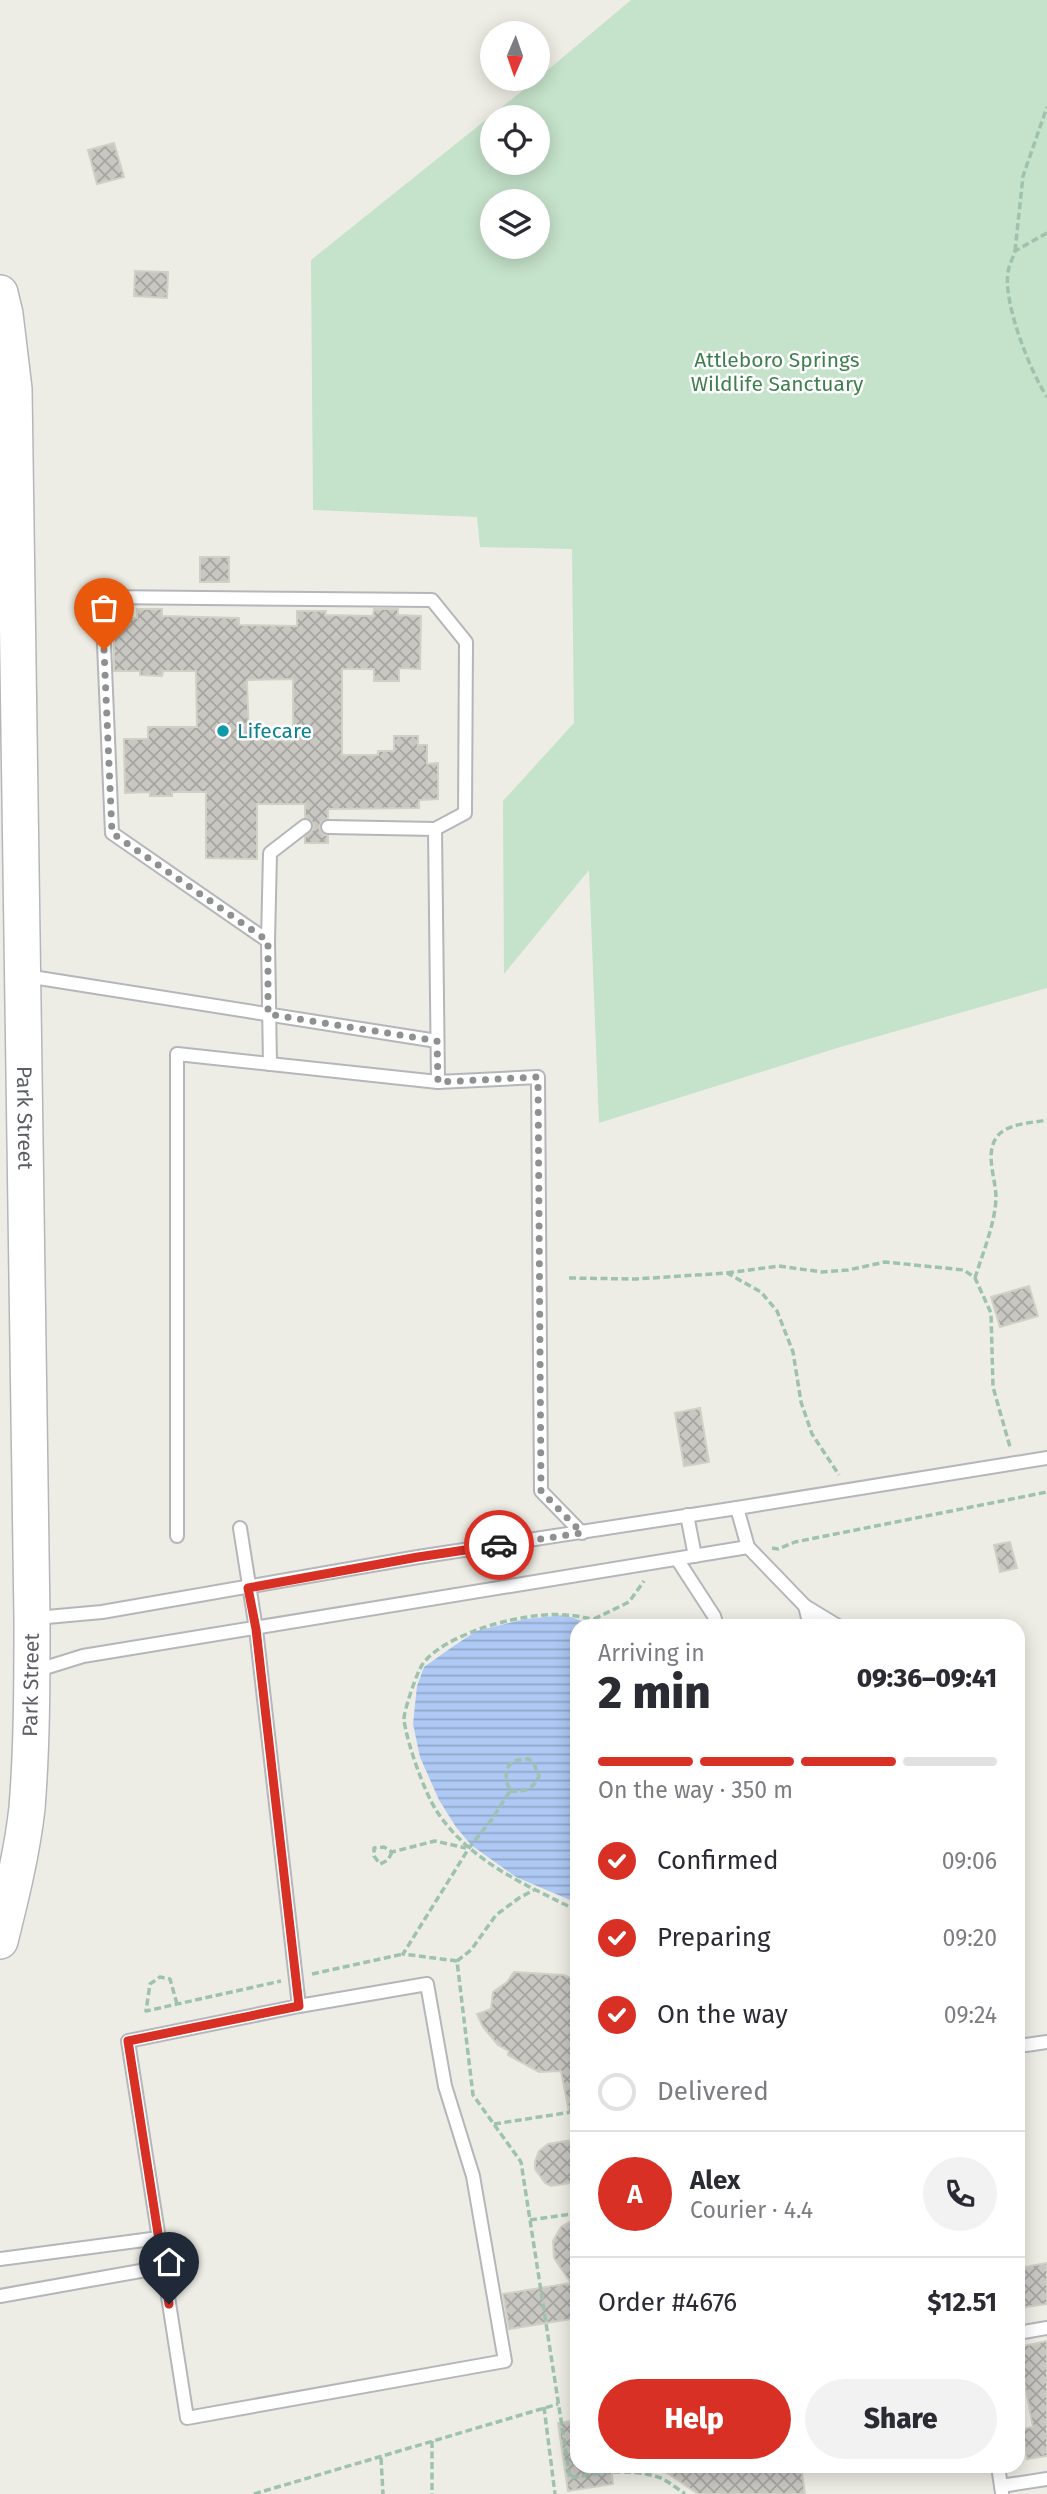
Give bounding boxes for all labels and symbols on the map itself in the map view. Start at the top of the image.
north arrow [480,21,550,91]
park label: Attleboro Springs Wildlife Sanctuary [691,347,864,397]
pin [74,578,134,650]
place label: Lifecare [237,718,312,744]
marker: Lifecare [215,723,231,739]
street label: Park Street [11,1066,38,1170]
courier [464,1510,534,1580]
street label: Park Street [17,1632,45,1737]
pin [139,2232,199,2304]

